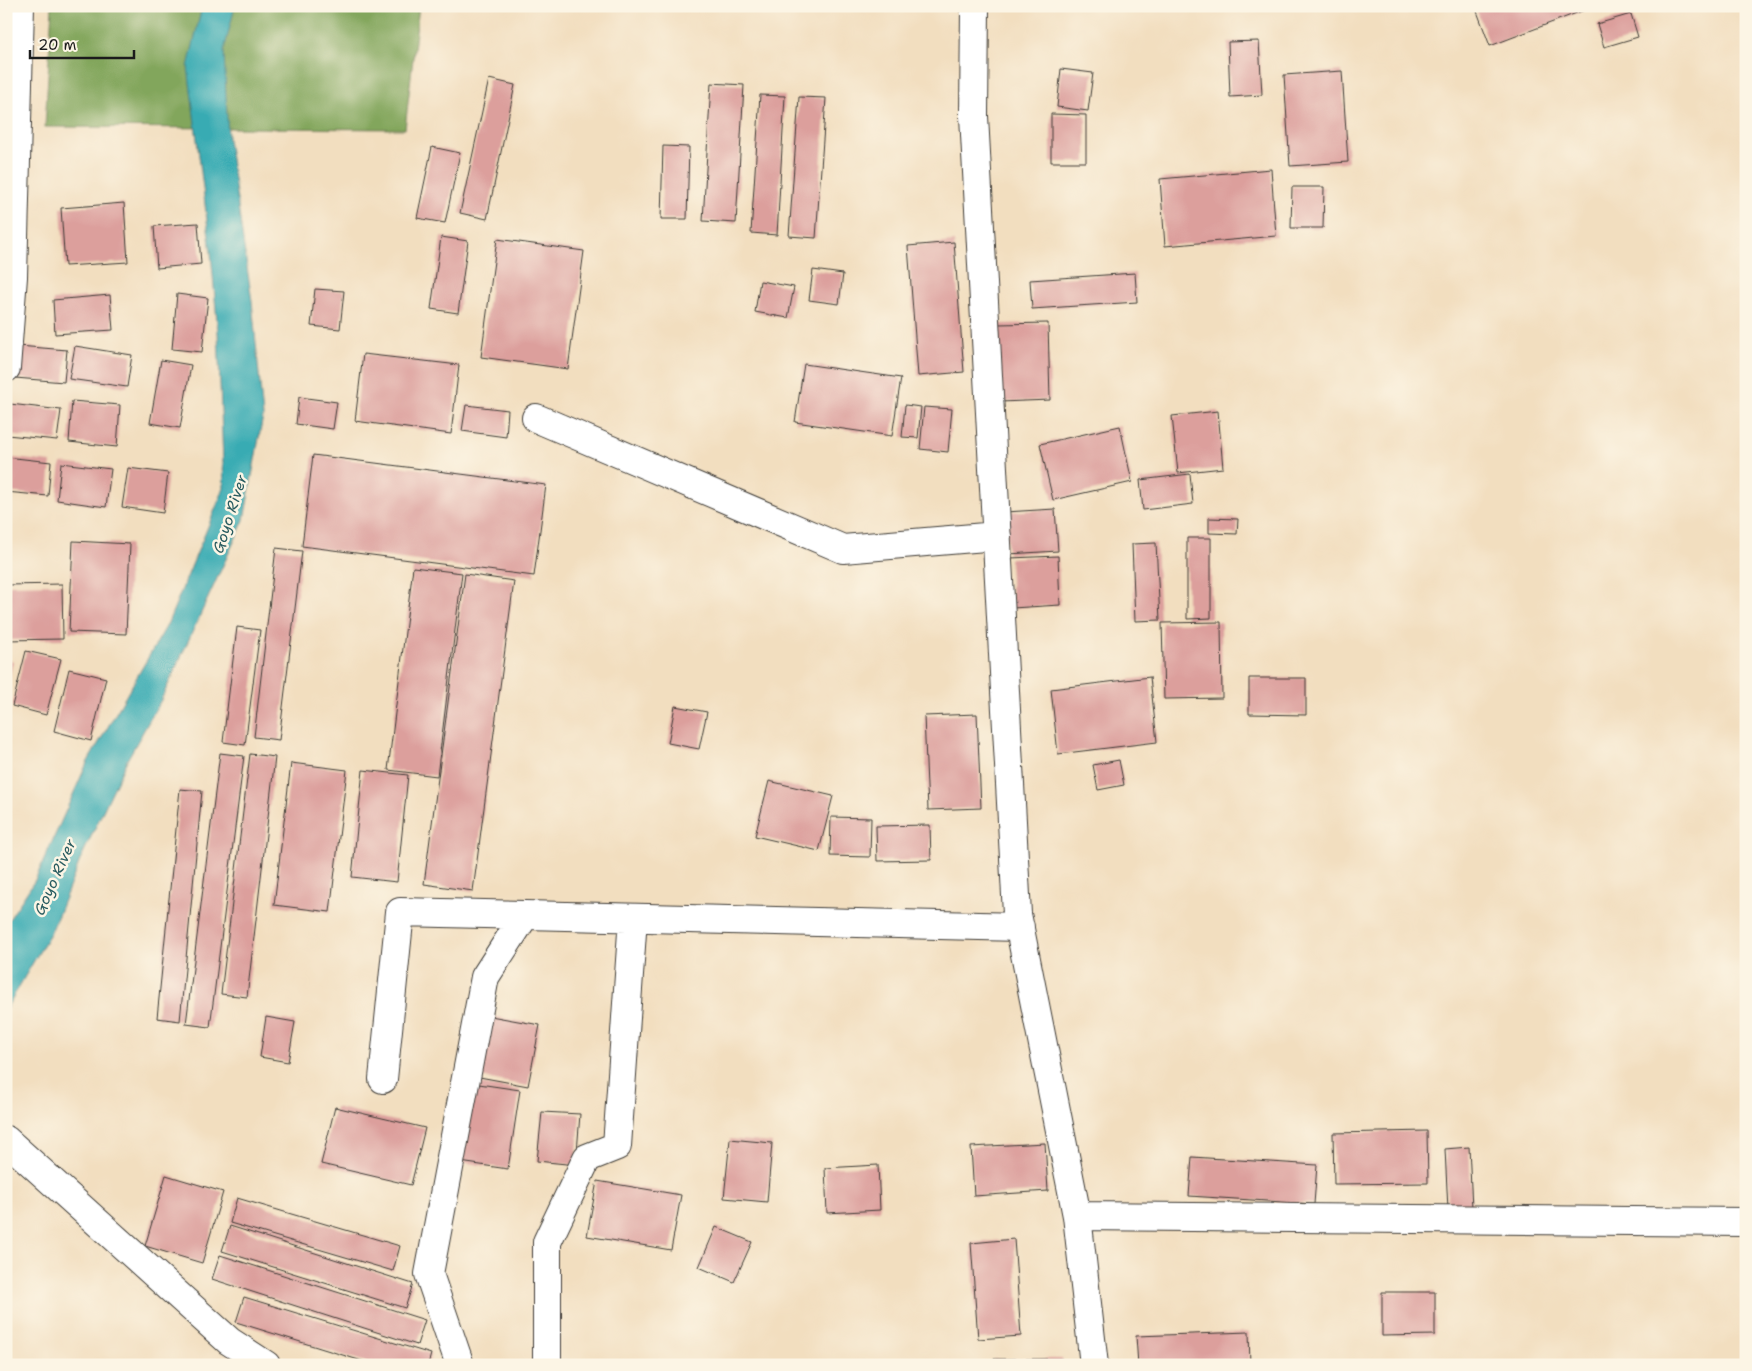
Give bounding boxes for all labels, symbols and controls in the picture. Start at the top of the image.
scale bar [30,28,134,60]
text: 20 m [38,35,77,55]
water label: Goyo River [208,471,252,556]
water label: Goyo River [29,835,81,918]

